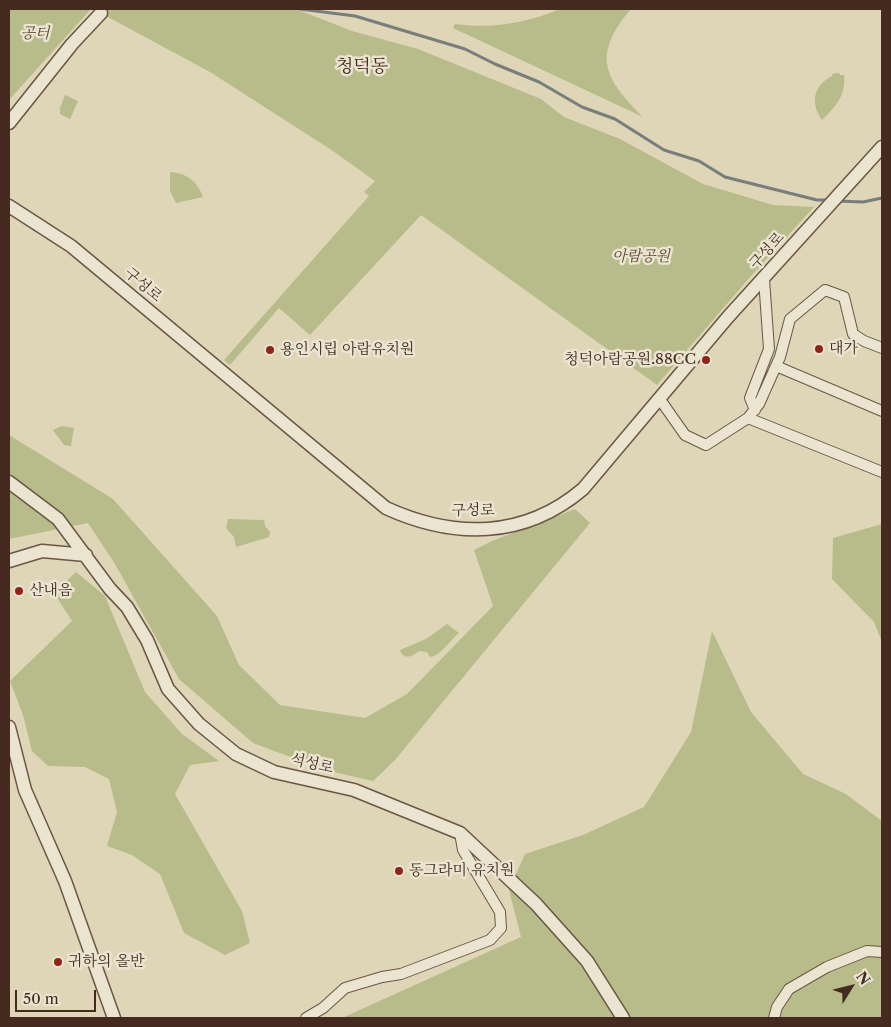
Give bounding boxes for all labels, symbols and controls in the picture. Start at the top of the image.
park label: 공터 [21,25,49,43]
district label: 청덕동 [336,56,388,78]
street label: 구성로 [746,229,788,273]
park label: 아람공원 [612,248,670,266]
street label: 구성로 [121,264,165,306]
place label: 대가 [829,340,858,358]
place label: 용인시립 아람유치원 [280,341,414,359]
marker: 대가 [813,343,825,355]
marker: 용인시립 아람유치원 [264,344,276,356]
place label: 청덕아람공원.88CC [564,351,696,369]
marker: 청덕아람공원.88CC [700,354,712,366]
street label: 구성로 [451,502,495,520]
place label: 산내음 [29,582,72,600]
marker: 산내음 [13,585,25,597]
street label: 석성로 [289,750,335,778]
place label: 동그라미 유치원 [409,862,514,880]
marker: 동그라미 유치원 [393,865,405,877]
place label: 귀하의 올반 [68,953,144,971]
marker: 귀하의 올반 [52,956,64,968]
north arrow [826,962,876,1012]
text: N [852,968,874,988]
scale bar [18,980,99,1012]
text: 50 m [23,989,59,1008]

